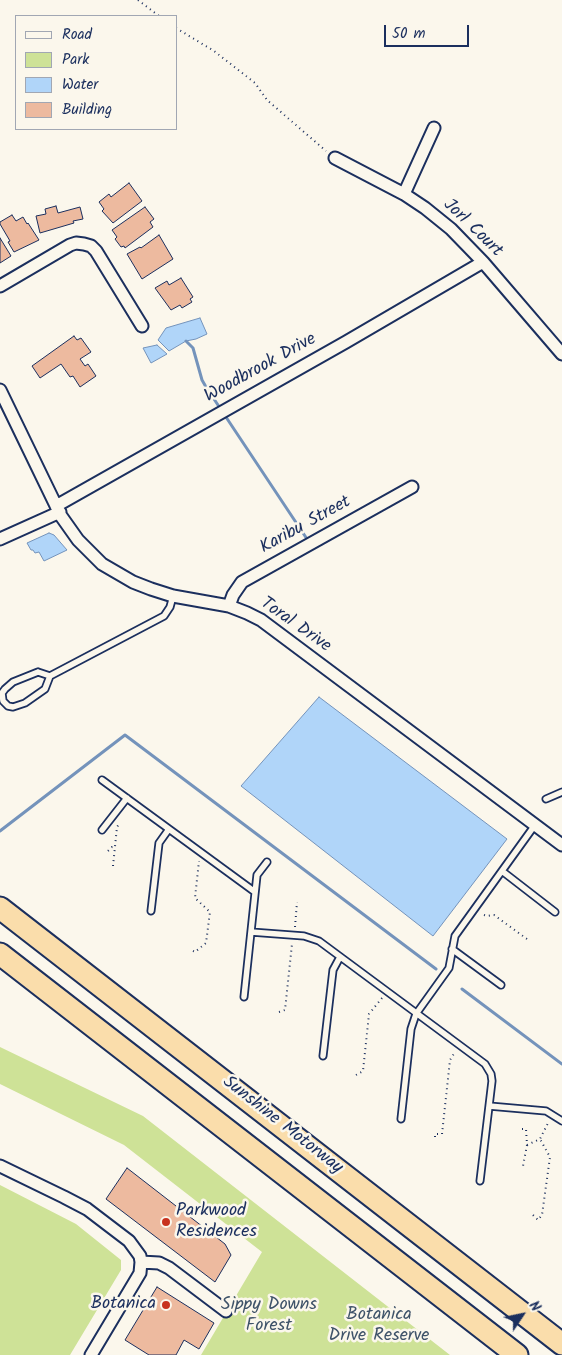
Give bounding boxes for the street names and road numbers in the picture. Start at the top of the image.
street label: Jorl Court [438,195,506,263]
street label: Woodbrook Drive [201,329,321,409]
street label: Karibu Street [257,492,355,560]
street label: Toral Drive [255,594,335,658]
street label: Sunshine Motorway [218,1072,346,1180]

